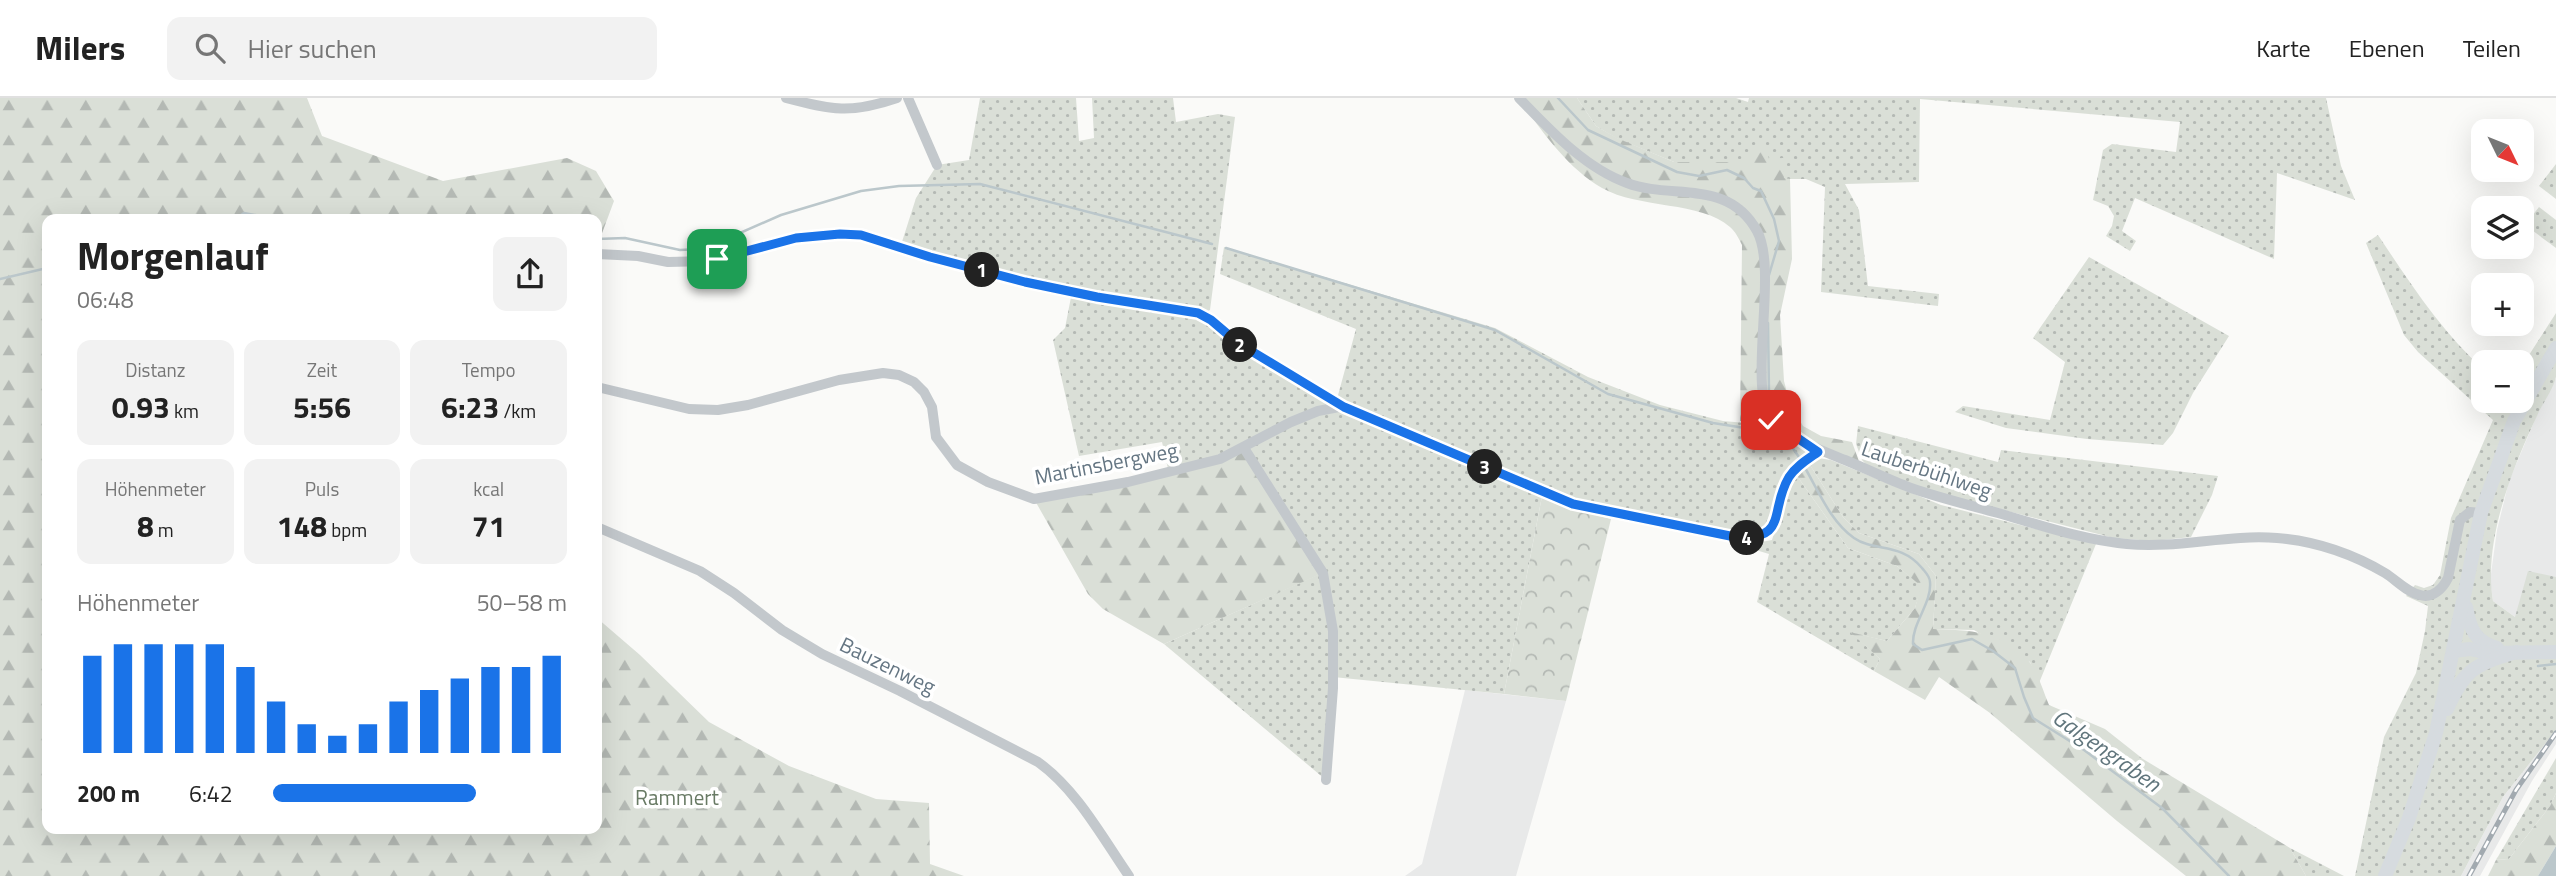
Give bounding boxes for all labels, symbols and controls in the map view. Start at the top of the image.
search box [167,17,657,80]
text: Milers [35,23,125,73]
icon: search [191,29,229,67]
text: Hier suchen [247,29,377,68]
text: Karte [2256,30,2311,66]
text: Ebenen [2349,30,2425,66]
text: Teilen [2463,30,2521,66]
north arrow [2471,119,2534,182]
map controls [2471,119,2534,413]
button: layers [2471,196,2534,259]
text: Morgenlauf [77,227,269,285]
pin [687,229,747,289]
button: share [493,237,567,311]
icon: arrive [698,240,736,278]
pin: 1 [964,252,1000,288]
text: 1 [976,255,987,284]
button: + [2471,273,2534,336]
text: 06:48 [77,282,134,317]
pin: 2 [1222,328,1258,362]
text: 2 [1234,330,1245,359]
button: − [2471,350,2534,413]
text: Distanz [125,355,185,384]
text: Zeit [307,355,337,384]
text: Tempo [462,355,516,384]
text: 0.93 [112,384,170,430]
text: 5:56 [293,384,351,430]
text: 6:23 [441,384,499,430]
pin [1741,390,1801,450]
text: km [170,396,199,425]
text: /km [499,396,536,425]
icon: check [1752,401,1790,439]
street label: Lauberbühlweg [1857,432,1997,506]
street label: Martinsbergweg [1032,433,1181,493]
pin: 3 [1468,450,1502,484]
text: 3 [1479,452,1490,481]
text: Höhenmeter [105,474,206,503]
text: Puls [305,474,339,503]
text: kcal [473,474,504,503]
text: 8 [137,503,154,549]
text: 148 [277,503,327,549]
text: 71 [472,503,505,549]
text: m [154,515,174,544]
text: bpm [327,515,367,544]
pin: 4 [1730,520,1764,556]
text: 4 [1741,523,1752,552]
text: Höhenmeter [77,585,199,620]
text: 50–58 m [477,585,567,620]
street label: Bauzenweg [835,628,942,702]
water label: Galgengraben [2046,700,2169,801]
text: 200 m [77,776,140,811]
text: 6:42 [189,776,233,811]
park label: Rammert [635,781,720,813]

